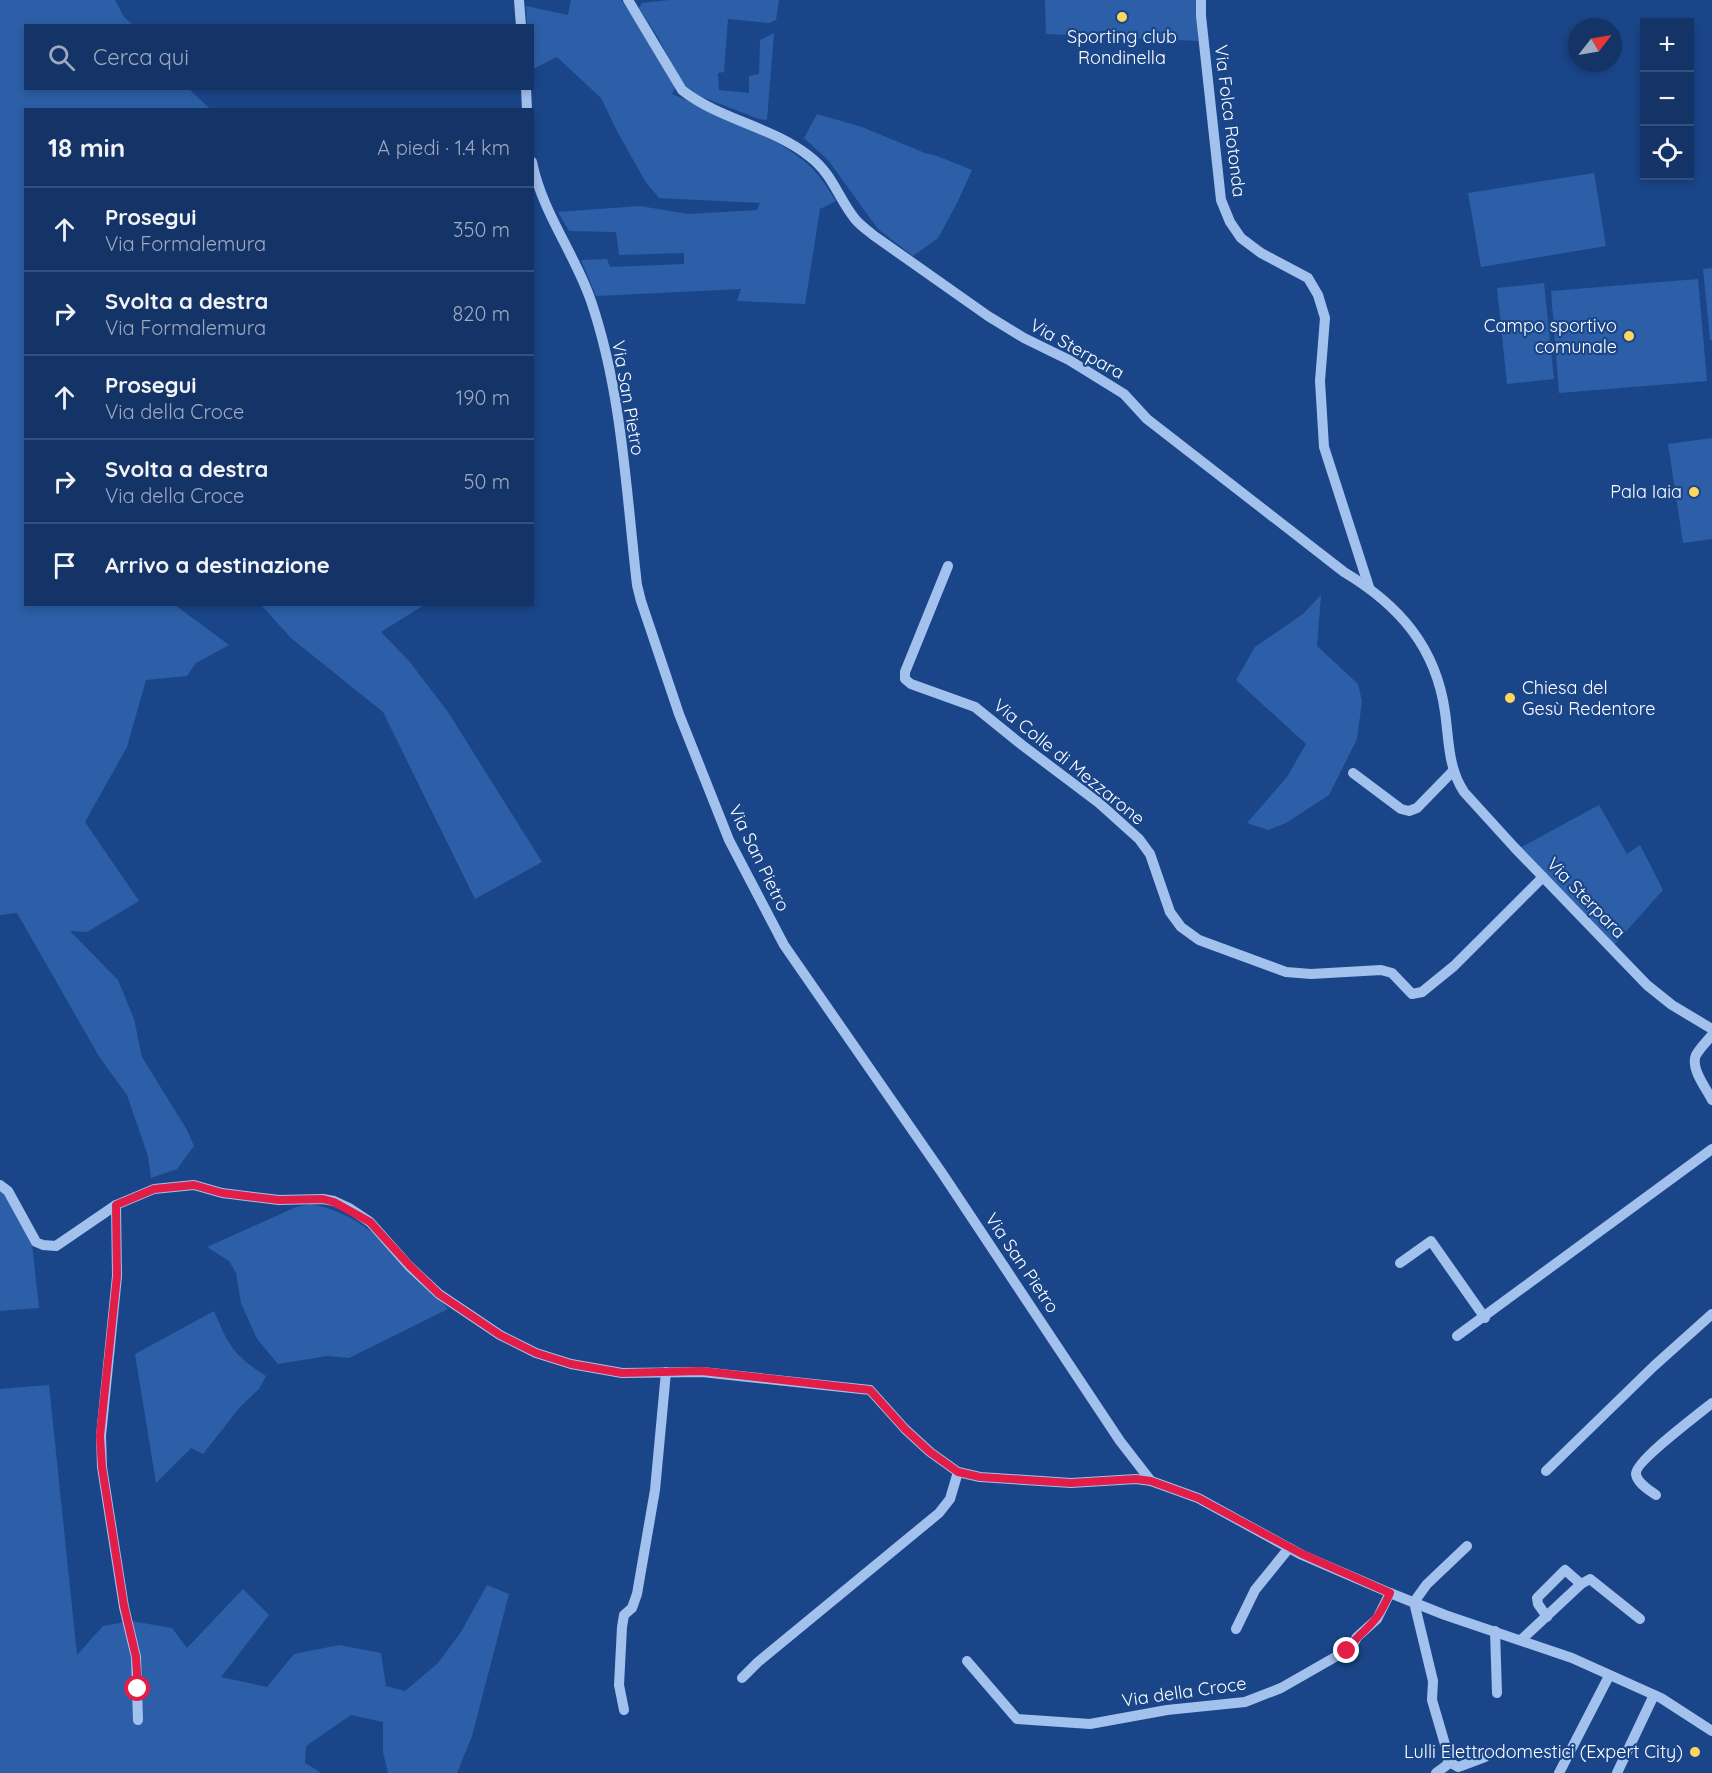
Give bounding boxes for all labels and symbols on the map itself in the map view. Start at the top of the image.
marker: Sporting club Rondinella [1115,10,1129,24]
north arrow [1568,18,1622,72]
place label: Sporting club Rondinella [1067,25,1177,69]
street label: Via Folca Rotonda [1210,43,1251,199]
street label: Via Sterpara [1026,313,1128,384]
place label: Campo sportivo comunale [1484,314,1617,358]
marker: Campo sportivo comunale [1622,329,1636,343]
street label: Via San Pietro [607,339,650,457]
place label: Pala Iaia [1610,480,1682,503]
marker: Pala Iaia [1687,485,1701,499]
place label: Chiesa del Gesù Redentore [1522,676,1656,720]
marker: Chiesa del Gesù Redentore [1503,691,1517,705]
street label: Via Colle di Mezzarone [989,693,1150,830]
street label: Via San Pietro [724,800,795,915]
street label: Via Sterpara [1542,852,1631,943]
street label: Via San Pietro [980,1208,1064,1317]
route end [1333,1637,1359,1663]
street label: Via della Croce [1120,1671,1248,1712]
route start [124,1675,150,1701]
place label: Lulli Elettrodomestici (Expert City) [1404,1740,1683,1763]
marker: Lulli Elettrodomestici (Expert City) [1688,1745,1702,1759]

